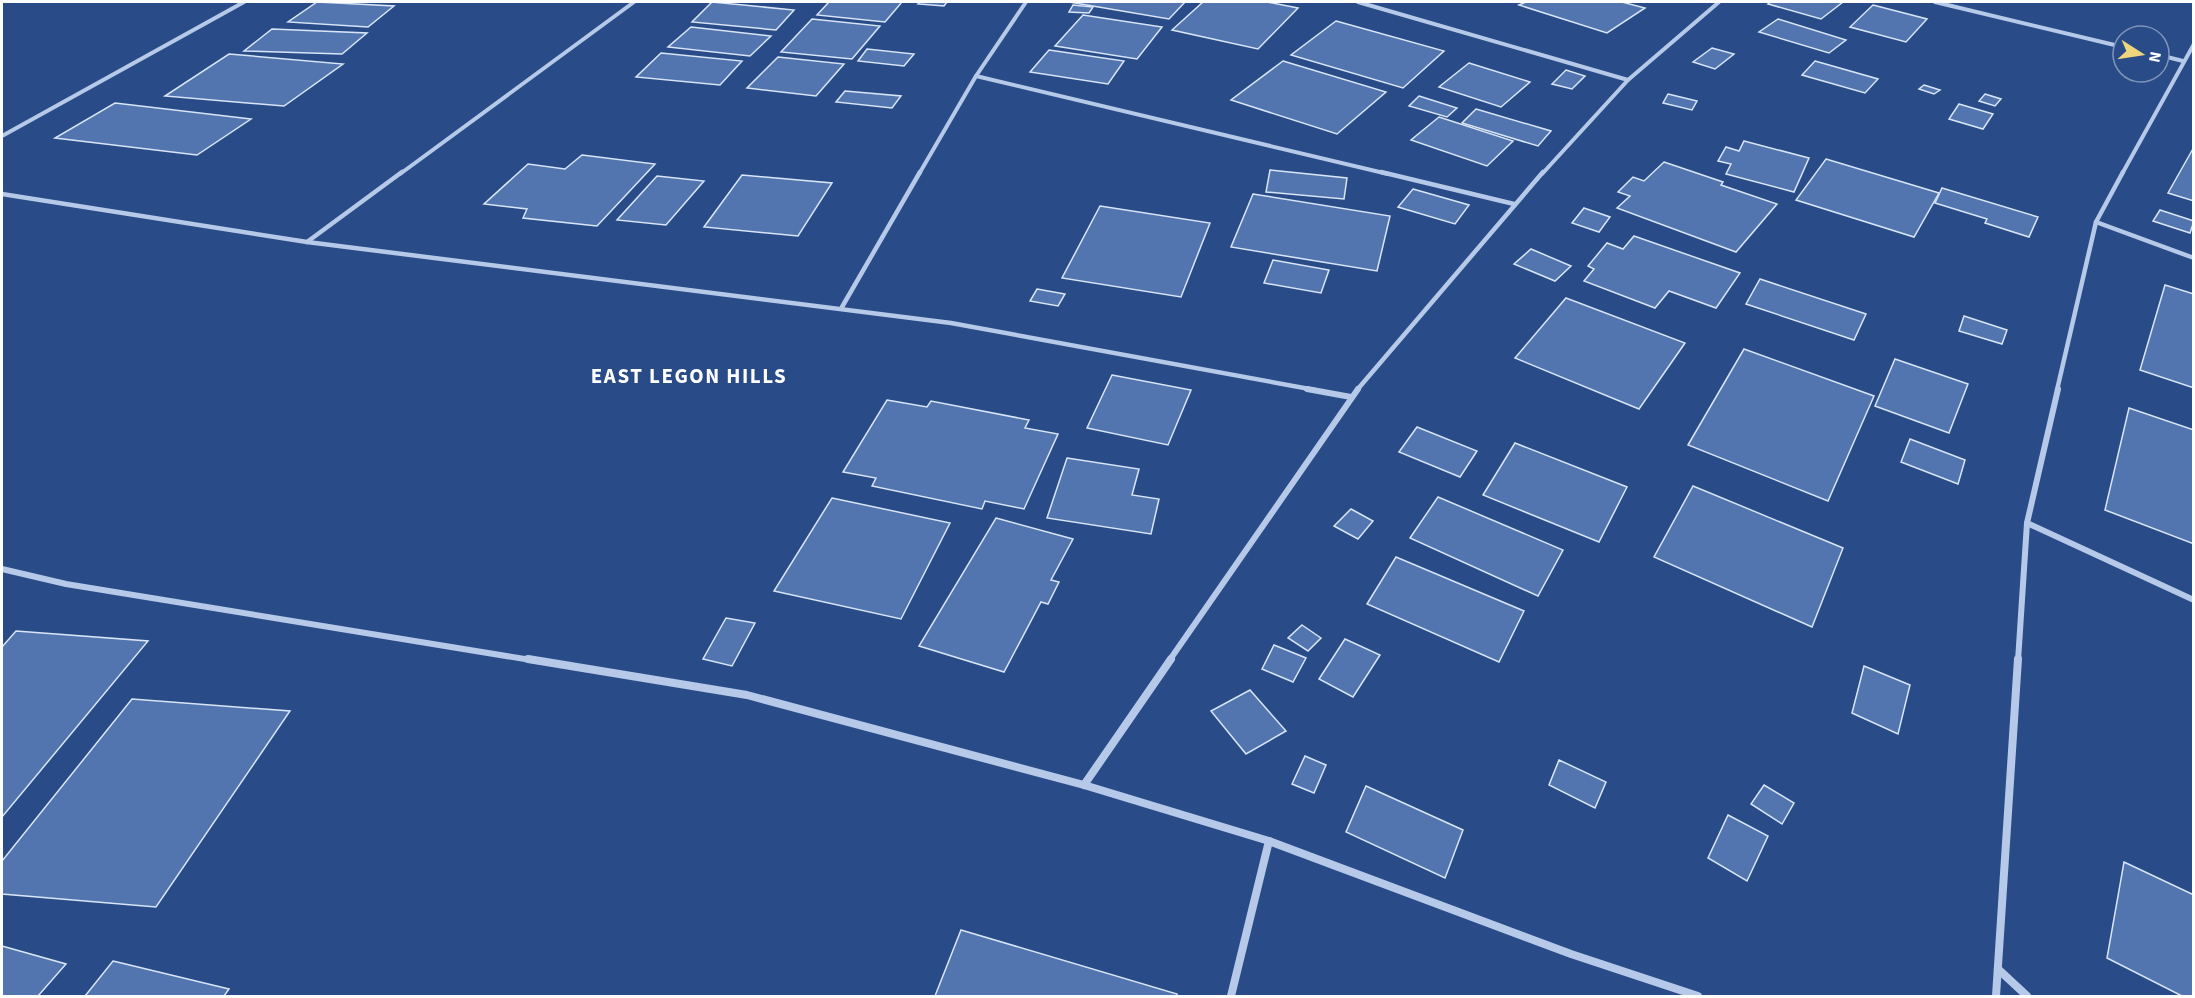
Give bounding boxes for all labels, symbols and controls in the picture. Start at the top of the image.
north arrow [2111,24,2171,84]
text: N [2143,49,2167,64]
district label: EAST LEGON HILLS [591,361,787,391]

